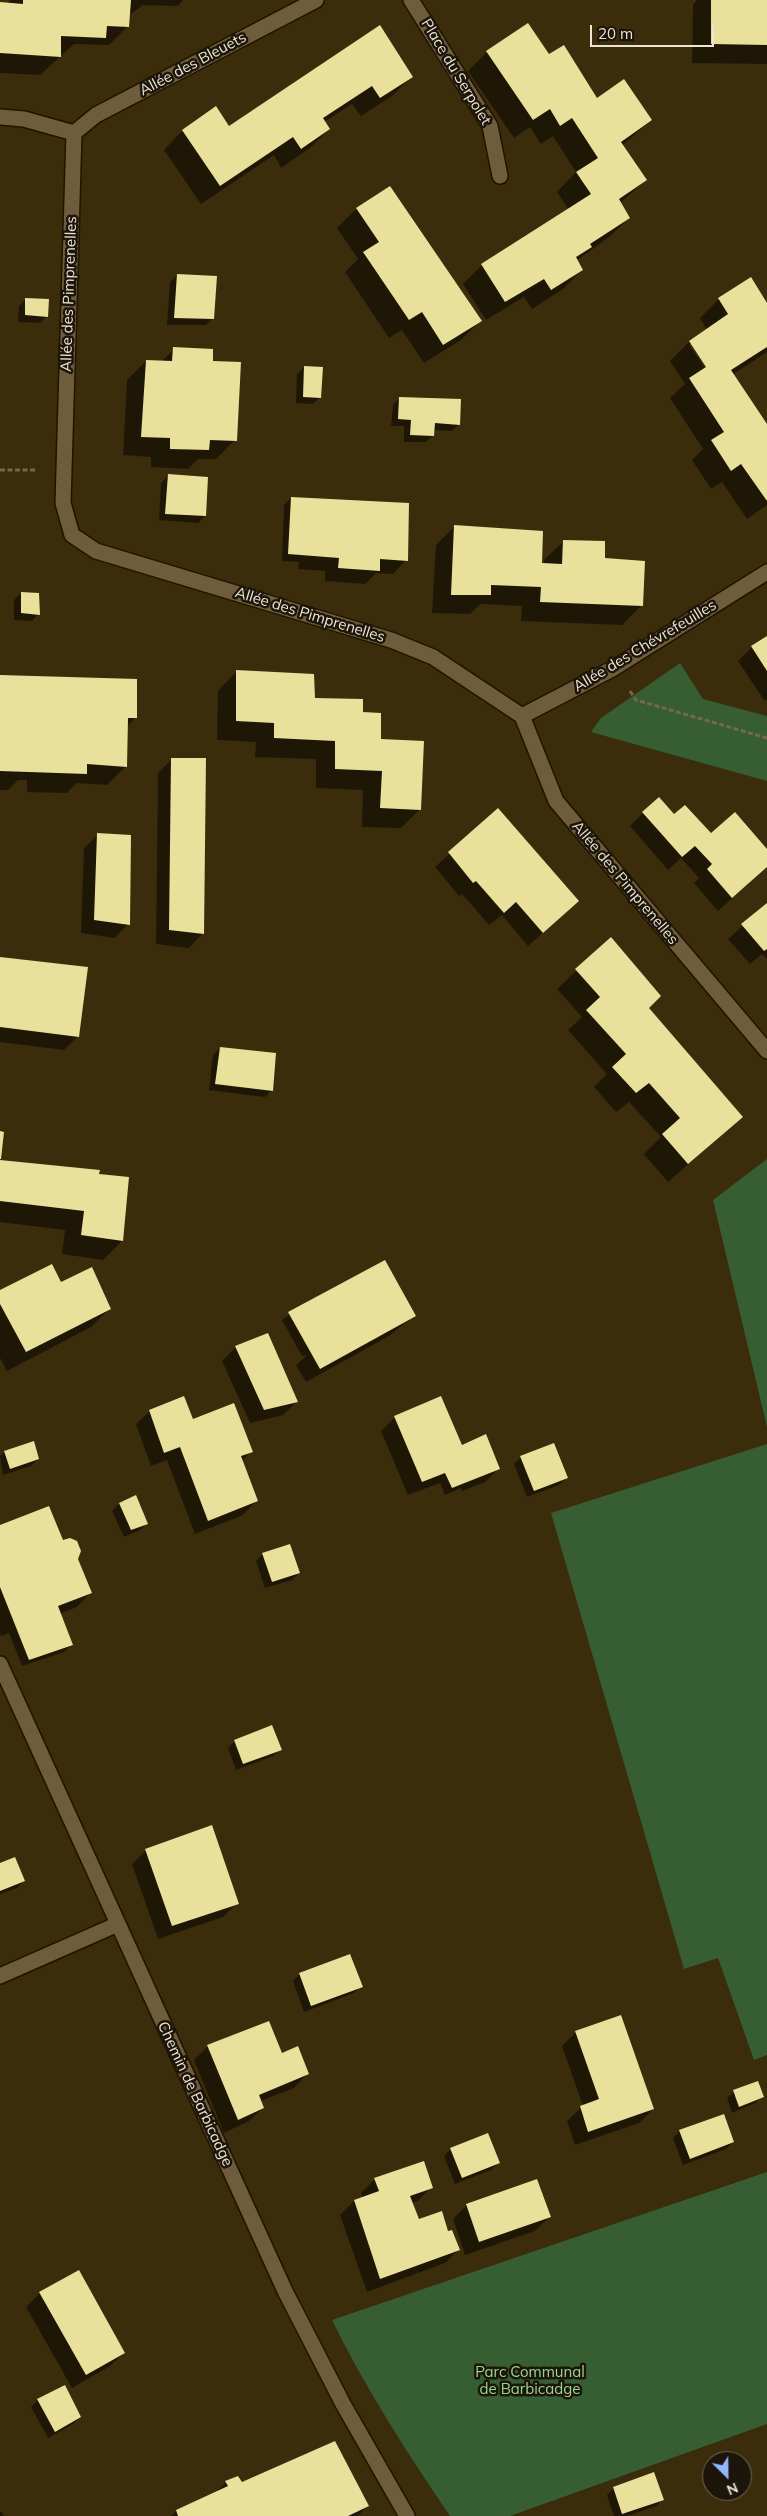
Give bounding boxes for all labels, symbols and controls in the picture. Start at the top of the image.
scale bar [592,15,716,47]
street label: Place du Serpolet [417,16,495,128]
text: 20 m [598,24,633,43]
street label: Allée des Bleuets [137,28,249,100]
street label: Allée des Pimprenelles [57,216,81,372]
street label: Allée des Pimprenelles [233,584,387,646]
street label: Allée des Chévrefeuilles [570,596,720,696]
street label: Allée des Pimprenelles [568,818,682,948]
street label: Chemin de Barbicadge [154,2019,236,2169]
park label: Parc Communal de Barbicadge [475,2363,585,2398]
north arrow [702,2451,752,2501]
text: N [724,2479,741,2499]

